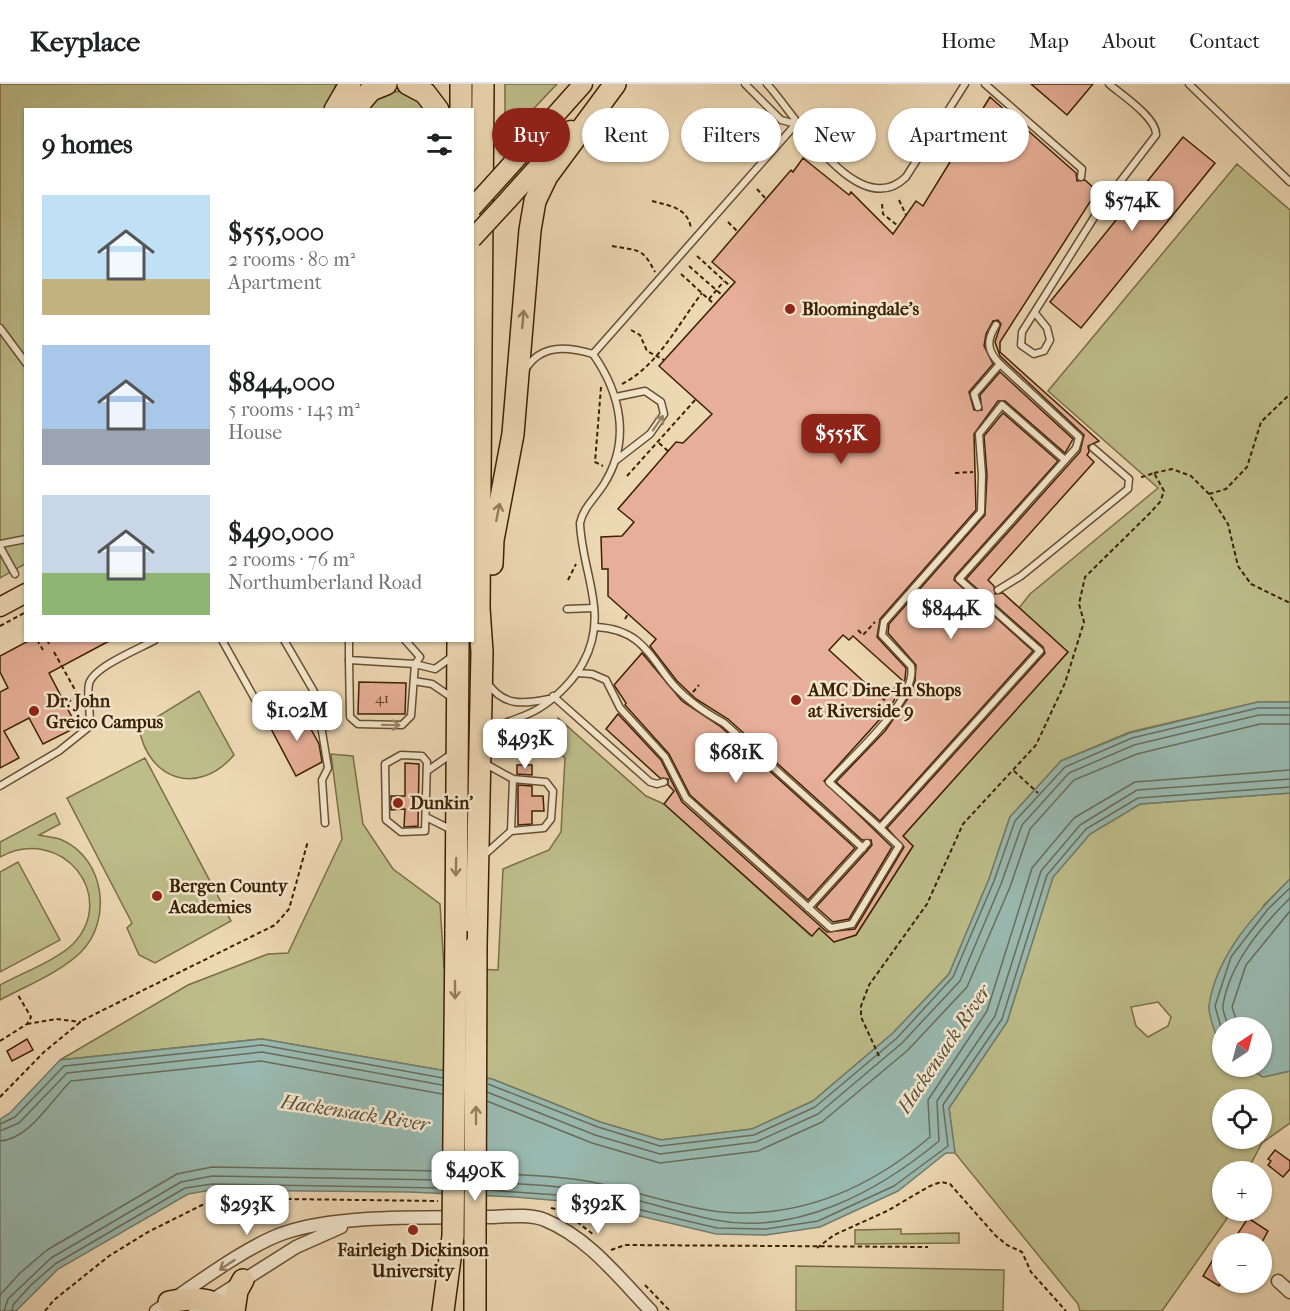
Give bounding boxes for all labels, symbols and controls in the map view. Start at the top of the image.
text: Keyplace [30,25,140,58]
text: Home [941,29,996,53]
text: Map [1029,29,1069,53]
text: About [1102,29,1156,53]
text: Contact [1189,29,1260,53]
chip: Buy [492,108,570,162]
chip: Rent [582,108,669,162]
chip: Filters [681,108,781,162]
chip: New [793,108,876,162]
chip: Apartment [888,108,1029,162]
icon: filters [423,128,456,161]
text: 9 homes [42,129,133,160]
pin: $574K [1090,181,1174,232]
text: $574K [1104,189,1160,212]
text: $555,000 [228,217,324,248]
icon: home [90,219,162,291]
text: 2 rooms · 80 m² [228,248,355,271]
text: Apartment [228,271,322,294]
place label: Bloomingdale's [802,299,920,320]
marker: Bloomingdale's [783,302,797,316]
one-way arrow [518,310,529,330]
text: $844,000 [228,367,335,398]
icon: home [90,369,162,441]
text: 5 rooms · 143 m² [228,398,360,421]
pin: $555K [799,414,883,465]
one-way arrow [651,415,664,431]
text: House [228,421,282,444]
text: $555K [815,422,867,445]
one-way arrow [493,503,504,523]
text: $490,000 [228,517,334,548]
icon: home [90,519,162,591]
text: 2 rooms · 76 m² [228,548,355,571]
text: Northumberland Road [228,571,422,594]
pin: $844K [909,589,993,640]
text: $844K [921,597,981,620]
place label: AMC Dine-In Shops at Riverside 9 [807,680,961,722]
house number: 41 [375,689,389,707]
place label: Dr. John Greico Campus [46,691,164,733]
pin: $1.02M [248,691,346,742]
marker: AMC Dine-In Shops at Riverside 9 [789,693,803,707]
text: $1.02M [266,699,328,722]
marker: Dr. John Greico Campus [27,704,41,718]
one-way arrow [380,719,400,730]
pin: $493K [483,719,567,770]
text: $493K [497,727,553,750]
pin: $681K [694,733,778,784]
text: $681K [709,741,763,764]
place label: Dunkin' [410,793,473,814]
marker: Dunkin' [391,796,405,810]
one-way arrow [450,857,462,877]
place label: Bergen County Academies [168,876,289,918]
marker: Bergen County Academies [150,889,164,903]
one-way arrow [449,979,461,999]
water label: Hackensack River [892,979,997,1118]
north arrow [1212,1017,1272,1077]
map controls [1212,1017,1272,1293]
button: locate [1212,1089,1272,1149]
water label: Hackensack River [278,1090,433,1136]
one-way arrow [470,1106,482,1126]
pin: $490K [433,1151,517,1202]
text: $490K [446,1159,504,1182]
button: + [1212,1161,1272,1221]
pin: $392K [556,1184,640,1235]
pin: $293K [205,1185,289,1236]
text: $392K [571,1192,625,1215]
text: $293K [220,1193,274,1216]
marker: Fairleigh Dickinson University [406,1223,420,1237]
button: − [1212,1233,1272,1293]
place label: Fairleigh Dickinson University [336,1240,489,1282]
one-way arrow [219,1259,236,1271]

